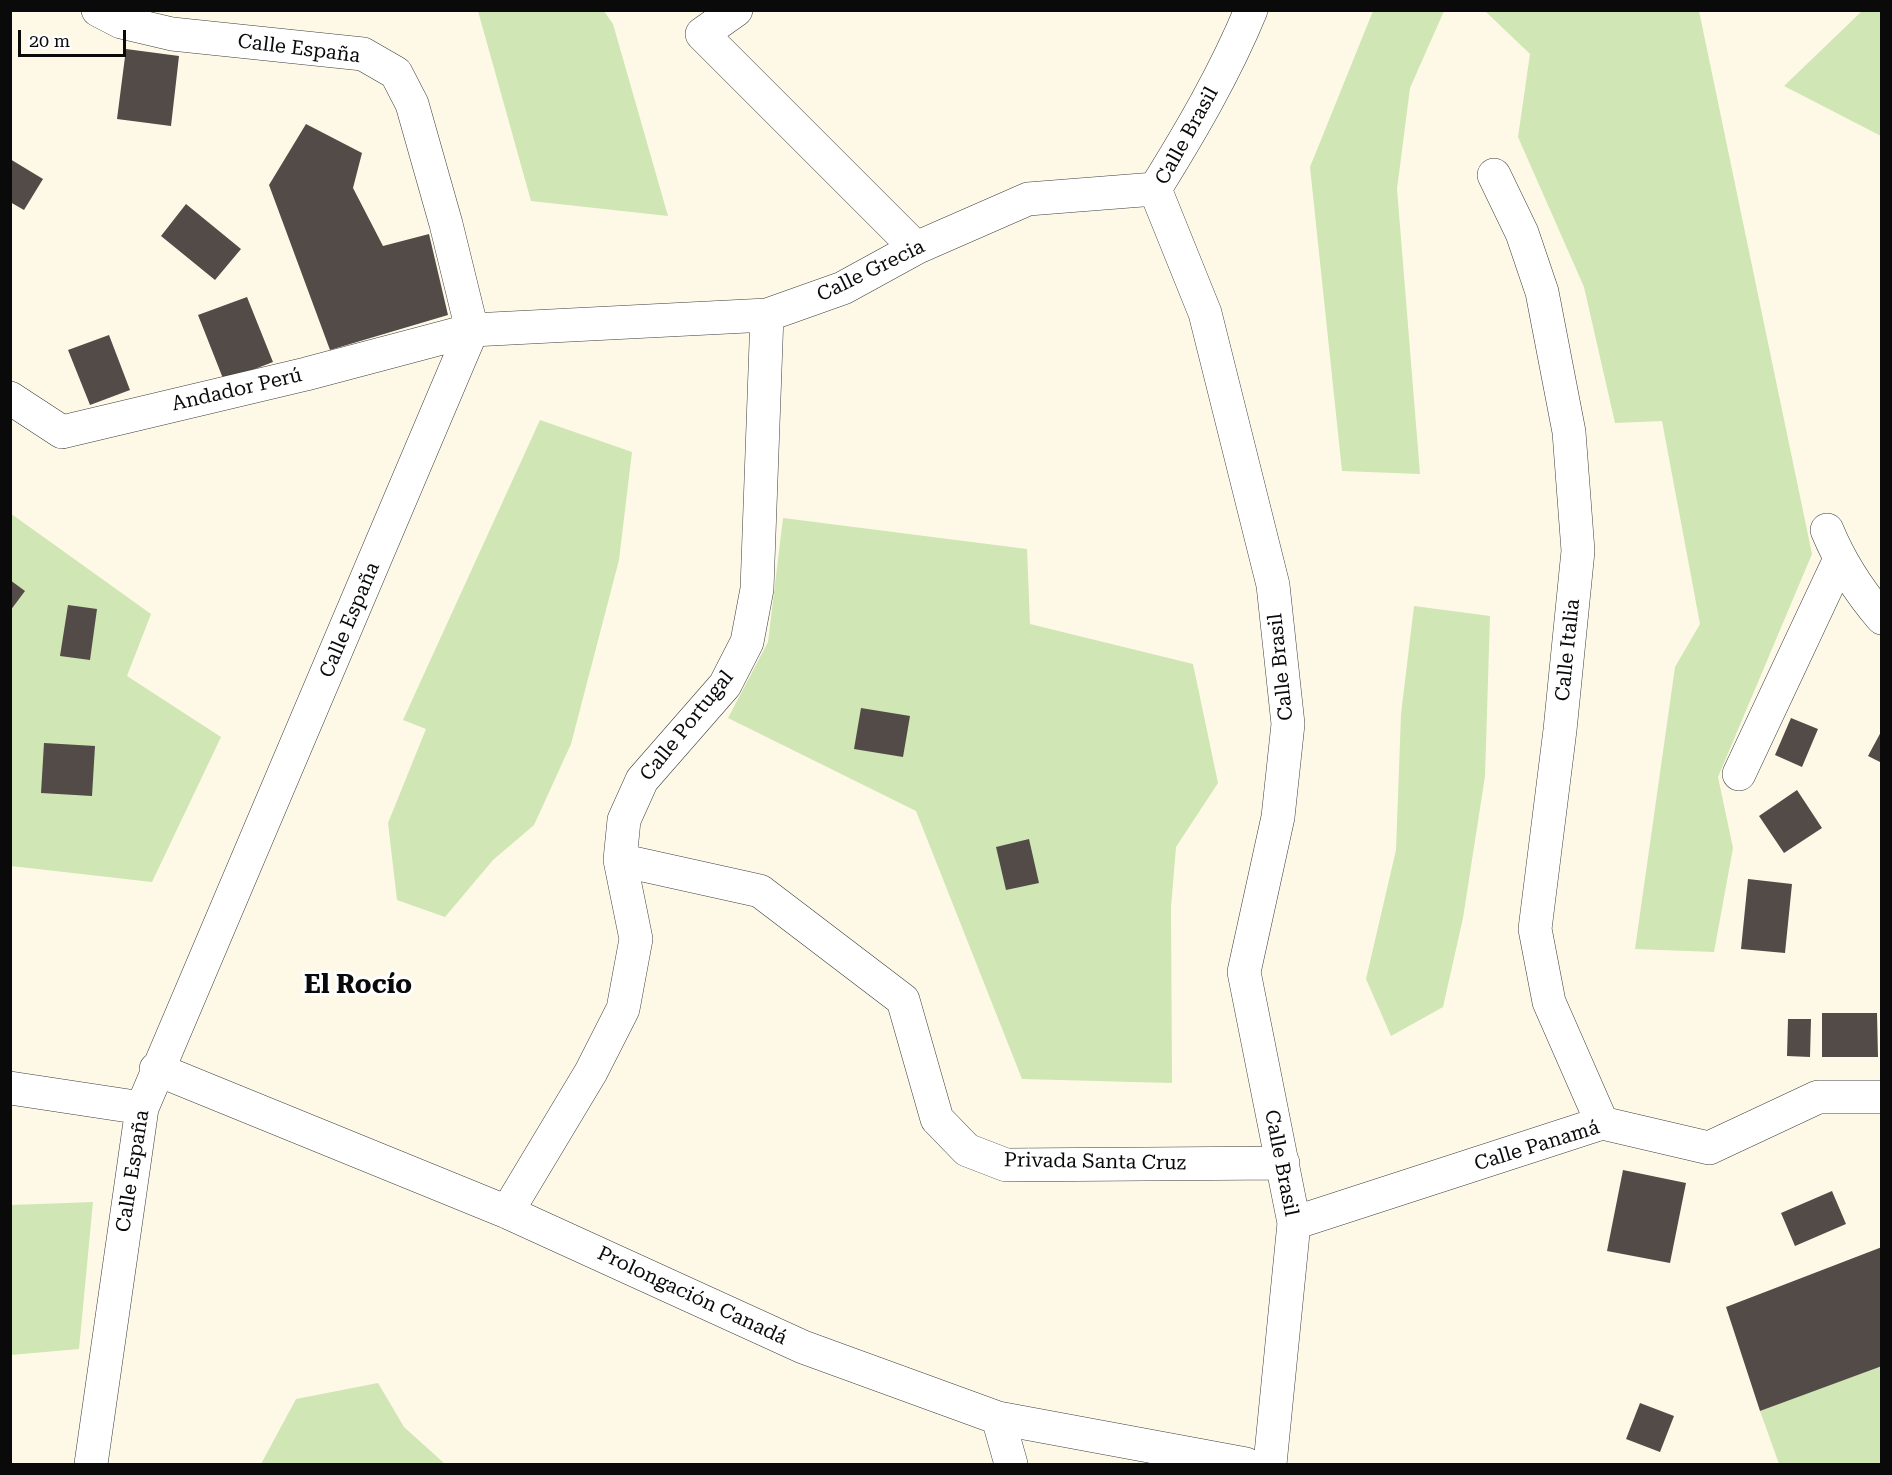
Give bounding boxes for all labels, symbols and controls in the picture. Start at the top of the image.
scale bar [21,18,129,56]
text: 20 m [29,30,70,51]
street label: Calle España [236,30,362,68]
street label: Calle Brasil [1150,83,1224,189]
street label: Calle Grecia [813,235,929,307]
street label: Andador Perú [170,363,304,417]
street label: Calle España [315,558,385,682]
street label: Calle Italia [1551,598,1585,702]
street label: Calle Brasil [1263,612,1299,722]
street label: Calle Portugal [635,666,739,786]
district label: El Rocío [304,969,412,1001]
street label: Calle España [111,1108,155,1234]
street label: Calle Brasil [1259,1108,1303,1218]
street label: Calle Panamá [1472,1116,1602,1176]
street label: Privada Santa Cruz [1004,1148,1186,1176]
street label: Prolongación Canadá [593,1241,791,1351]

